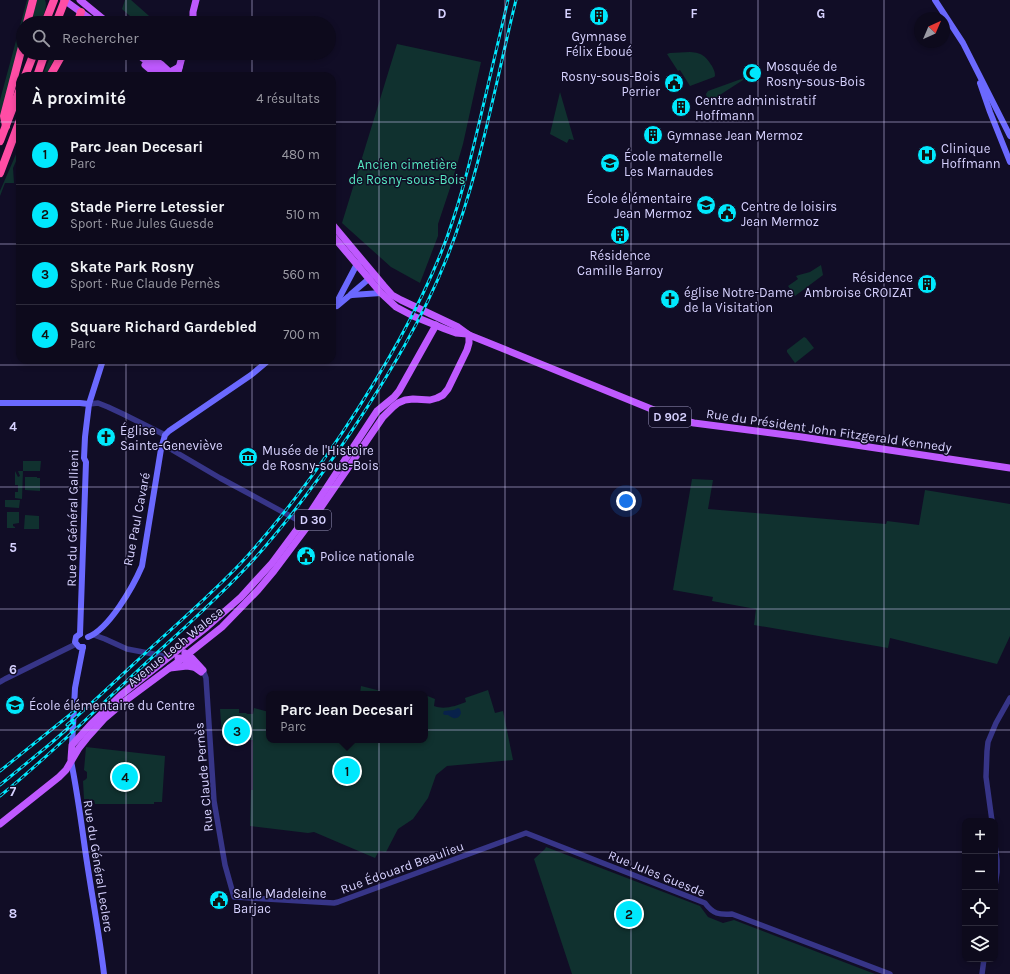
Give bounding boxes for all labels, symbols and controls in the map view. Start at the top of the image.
building icon: Gymnase Félix Éboué [588,5,610,27]
text: D [438,6,447,21]
text: E [564,6,572,21]
text: F [690,6,698,21]
text: G [817,6,825,21]
north arrow [914,12,950,48]
search box [16,16,336,60]
icon: search [30,27,52,49]
text: Rechercher [62,29,139,47]
place label: Gymnase Félix Éboué [565,29,633,59]
place label: Mosquée de Rosny-sous-Bois [766,59,866,89]
mosque icon: Mosquée de Rosny-sous-Bois [741,62,763,84]
place label: Rosny-sous-Bois Perrier [561,69,660,99]
public building icon: Rosny-sous-Bois Perrier [663,72,685,94]
text: À proximité [32,88,126,108]
text: 4 résultats [256,91,320,106]
place label: Centre administratif Hoffmann [695,93,817,123]
building icon: Centre administratif Hoffmann [670,96,692,118]
building icon: Gymnase Jean Mermoz [642,124,664,146]
place label: Gymnase Jean Mermoz [667,128,803,143]
text: Parc Jean Decesari [70,138,203,156]
place label: Clinique Hoffmann [941,141,1001,171]
hospital icon: Clinique Hoffmann [916,144,938,166]
text: 1 [43,147,47,162]
text: 480 m [282,147,320,162]
place label: École maternelle Les Marnaudes [624,147,723,179]
school or university icon: École maternelle Les Marnaudes [599,152,621,174]
text: Parc [70,156,96,171]
park label: Ancien cimetière de Rosny-sous-Bois [349,157,466,187]
place label: École élémentaire Jean Mermoz [587,189,692,221]
school or university icon: École élémentaire Jean Mermoz [695,194,717,216]
text: Stade Pierre Letessier [70,198,224,216]
place label: Centre de loisirs Jean Mermoz [741,199,837,229]
public building icon: Centre de loisirs Jean Mermoz [716,202,738,224]
text: 2 [41,207,49,222]
text: 510 m [285,207,320,222]
text: Sport · Rue Jules Guesde [70,216,214,231]
building icon: Résidence Camille Barroy [609,224,631,246]
place label: Résidence Camille Barroy [577,248,663,278]
text: Skate Park Rosny [70,258,194,276]
text: 3 [41,267,49,282]
text: 560 m [282,267,320,282]
place label: Résidence Ambroise CROIZAT [804,270,913,300]
building icon: Résidence Ambroise CROIZAT [916,273,938,295]
text: Sport · Rue Claude Pernès [70,276,220,291]
place label: église Notre-Dame de la Visitation [684,285,794,315]
church icon: église Notre-Dame de la Visitation [659,288,681,310]
text: Square Richard Gardebled [70,318,257,336]
text: 4 [41,327,49,342]
text: 700 m [283,327,320,342]
text: Parc [70,336,96,351]
street label: Rue du Président John Fitzgerald Kennedy [705,406,953,455]
road number: D 902 [649,407,691,427]
text: 4 [9,419,17,434]
place label: Église Sainte-Geneviève [120,421,223,453]
church icon: Église Sainte-Geneviève [95,426,117,448]
place label: Musée de l'Histoire de Rosny-sous-Bois [262,443,379,473]
museum icon: Musée de l'Histoire de Rosny-sous-Bois [237,446,259,468]
street label: Rue du Général Gallieni [64,449,81,587]
street label: Rue Paul Cavaré [120,471,153,567]
your location [616,491,636,511]
road number: D 30 [295,510,331,530]
text: 5 [9,540,17,555]
public building icon: Police nationale [295,545,317,567]
place label: Police nationale [320,549,415,564]
street label: Avenue Lech Walesa [124,603,226,690]
text: 6 [9,662,17,677]
popup [266,691,428,743]
school or university icon: École élémentaire du Centre [4,694,26,716]
place label: École élémentaire du Centre [29,696,195,713]
text: Parc Jean Decesari [280,701,414,719]
pin: 3 [224,716,250,746]
text: Parc [280,719,306,734]
street label: Rue Claude Pernès [191,722,216,832]
pin: 1 [334,756,360,786]
pin: 4 [112,762,138,792]
text: 7 [10,784,17,799]
street label: Rue du Général Leclerc [81,799,116,933]
map controls [962,818,998,962]
button: + [962,818,998,854]
street label: Rue Édouard Beaulieu [338,836,466,897]
street label: Rue Jules Guesde [606,847,708,900]
button: − [962,854,998,890]
place label: Salle Madeleine Barjac [233,886,327,916]
public building icon: Salle Madeleine Barjac [208,889,230,911]
button: locate [962,890,998,926]
pin: 2 [616,899,642,929]
text: 8 [9,906,17,921]
button: layers [962,926,998,962]

